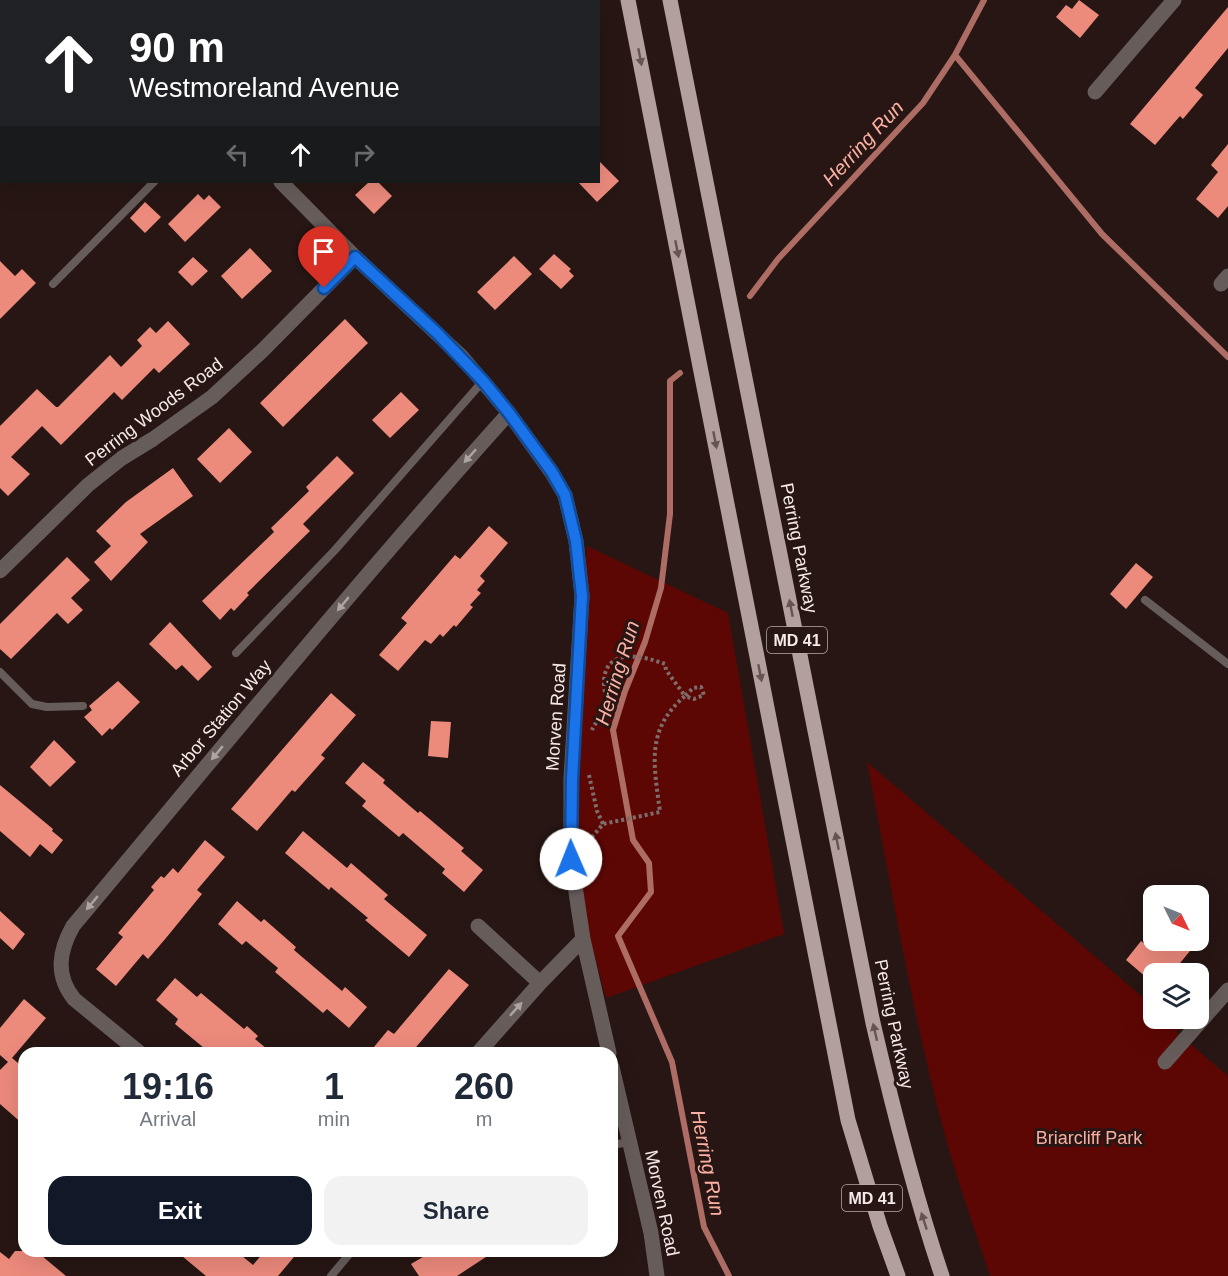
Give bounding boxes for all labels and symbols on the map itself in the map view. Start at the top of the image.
one-way arrow [636,48,645,67]
water label: Herring Run [818,96,908,190]
pin [298,226,349,288]
one-way arrow [673,239,682,258]
street label: Perring Woods Road [81,354,227,470]
one-way arrow [711,431,720,450]
one-way arrow [464,448,477,463]
street label: Perring Parkway [777,481,821,615]
one-way arrow [337,596,350,611]
one-way arrow [786,598,795,617]
water label: Herring Run [591,618,643,728]
road number: MD 41 [767,627,827,653]
street label: Arbor Station Way [167,656,275,780]
street label: Morven Road [542,662,570,772]
one-way arrow [756,663,765,682]
one-way arrow [211,745,224,760]
position arrow [539,827,603,891]
one-way arrow [832,831,841,850]
north arrow [1143,885,1209,951]
one-way arrow [86,895,99,910]
street label: Perring Parkway [870,957,918,1091]
one-way arrow [509,1002,522,1017]
one-way arrow [870,1022,879,1041]
water label: Herring Run [687,1108,729,1218]
park label: Briarcliff Park [1036,1128,1143,1148]
street label: Morven Road [641,1148,683,1258]
road number: MD 41 [842,1185,902,1211]
one-way arrow [918,1212,928,1230]

